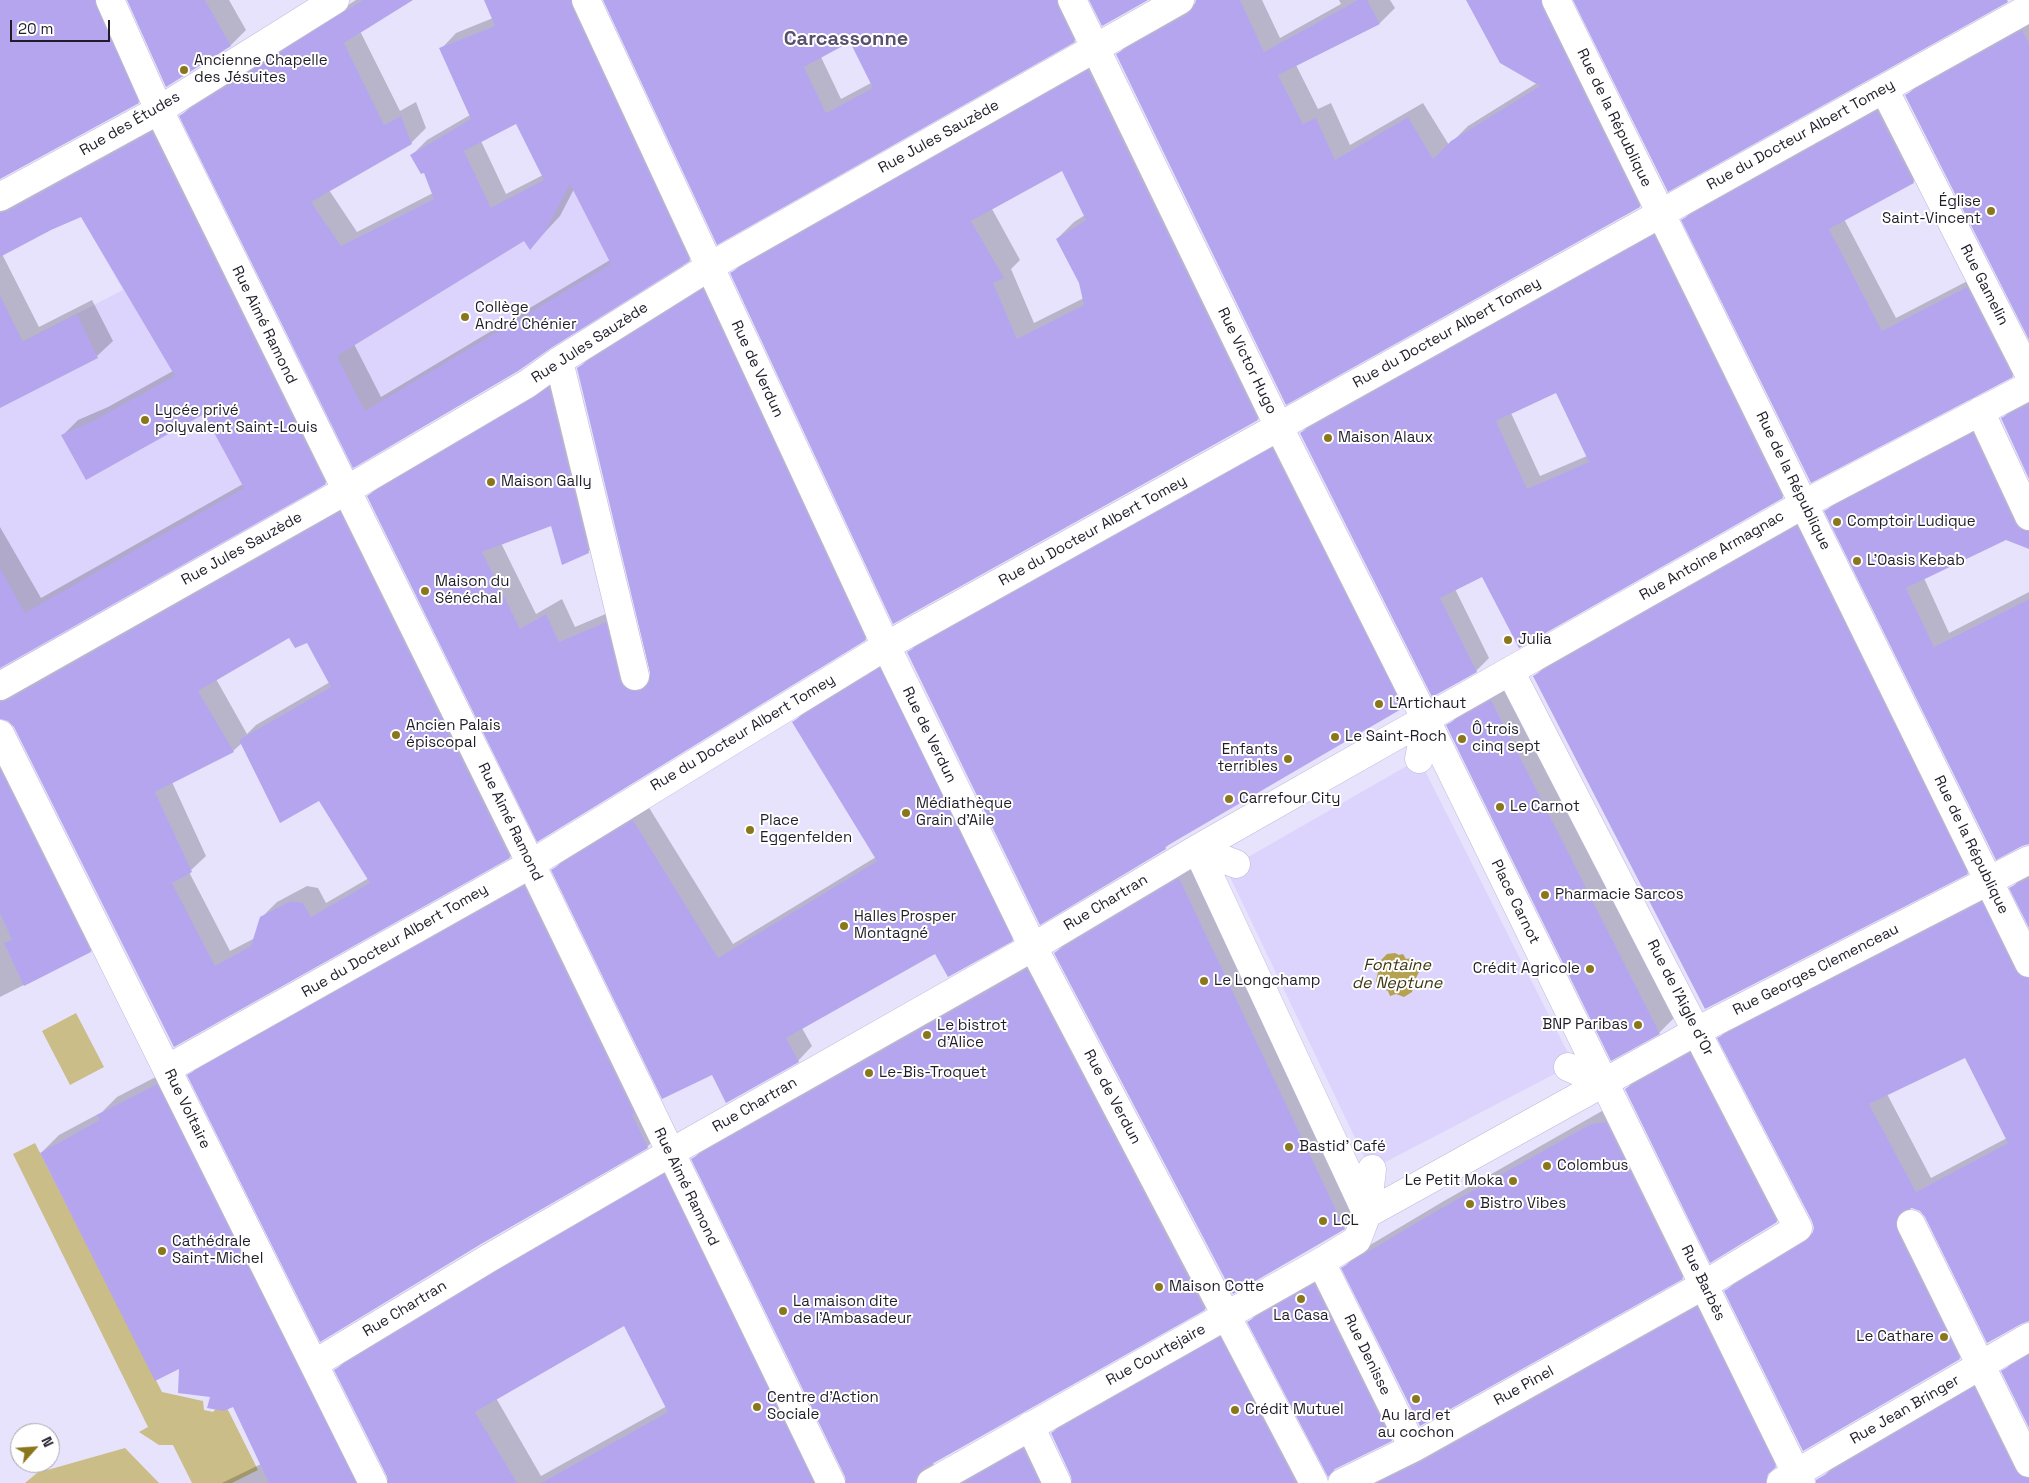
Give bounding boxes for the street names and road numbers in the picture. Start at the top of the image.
street label: Rue de la République [1573,46,1655,190]
street label: Rue du Docteur Albert Tomey [1704,76,1898,194]
street label: Rue des Études [77,88,183,160]
street label: Rue Jules Sauzède [876,96,1002,178]
street label: Rue Gamelin [1956,242,2012,328]
street label: Rue Aimé Ramond [228,263,300,387]
street label: Rue du Docteur Albert Tomey [1350,274,1544,392]
street label: Rue Jules Sauzède [528,299,652,387]
street label: Rue Victor Hugo [1213,305,1281,417]
street label: Rue de Verdun [727,318,787,420]
street label: Rue de la République [1752,409,1834,553]
street label: Rue du Docteur Albert Tomey [996,472,1190,590]
street label: Rue Antoine Armagnac [1637,507,1787,605]
street label: Rue Jules Sauzède [179,508,305,590]
street label: Rue du Docteur Albert Tomey [648,671,838,795]
street label: Rue de Verdun [898,684,960,786]
street label: Rue Aimé Ramond [474,760,546,884]
street label: Rue de la République [1930,773,2012,917]
street label: Place Carnot [1487,857,1543,947]
street label: Rue Chartran [1061,871,1151,935]
street label: Rue du Docteur Albert Tomey [299,880,491,1002]
street label: Rue Georges Clemenceau [1730,920,1902,1020]
street label: Rue de l'Aigle d'Or [1643,937,1717,1059]
street label: Rue de Verdun [1079,1047,1145,1147]
street label: Rue Voltaire [160,1066,214,1152]
street label: Rue Chartran [710,1074,800,1136]
street label: Rue Aimé Ramond [650,1125,722,1249]
street label: Rue Barbès [1677,1242,1729,1324]
street label: Rue Chartran [360,1277,450,1341]
street label: Rue Denisse [1340,1312,1394,1398]
street label: Rue Courtejaire [1103,1320,1209,1390]
street label: Rue Pinel [1491,1362,1557,1410]
street label: Rue Jean Bringer [1847,1371,1963,1449]

